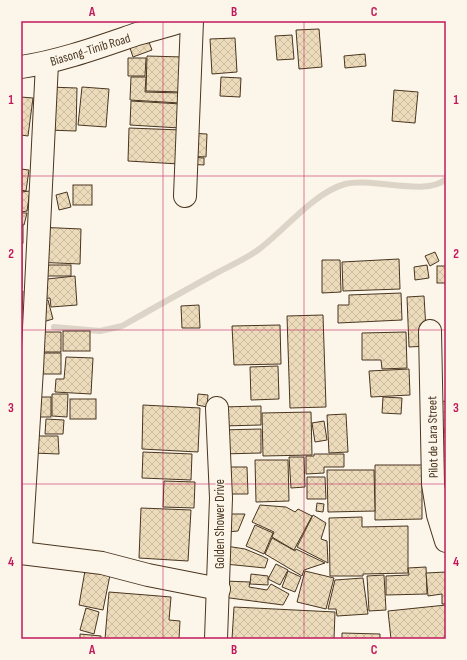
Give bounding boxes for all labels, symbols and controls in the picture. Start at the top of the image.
text: A [88,4,96,20]
text: B [231,4,237,20]
text: C [371,4,378,20]
street label: Biasong-Tinib Road [48,30,132,70]
text: 1 [8,92,14,108]
text: 1 [453,92,459,108]
text: 2 [8,246,14,262]
text: 2 [453,246,459,262]
street label: Pilot de Lara Street [424,396,442,478]
text: 3 [8,400,14,416]
text: 3 [453,400,459,416]
street label: Golden Shower Drive [212,479,228,569]
text: 4 [8,554,14,570]
text: 4 [453,554,459,570]
text: A [88,642,96,658]
text: B [231,642,237,658]
text: C [371,642,378,658]

